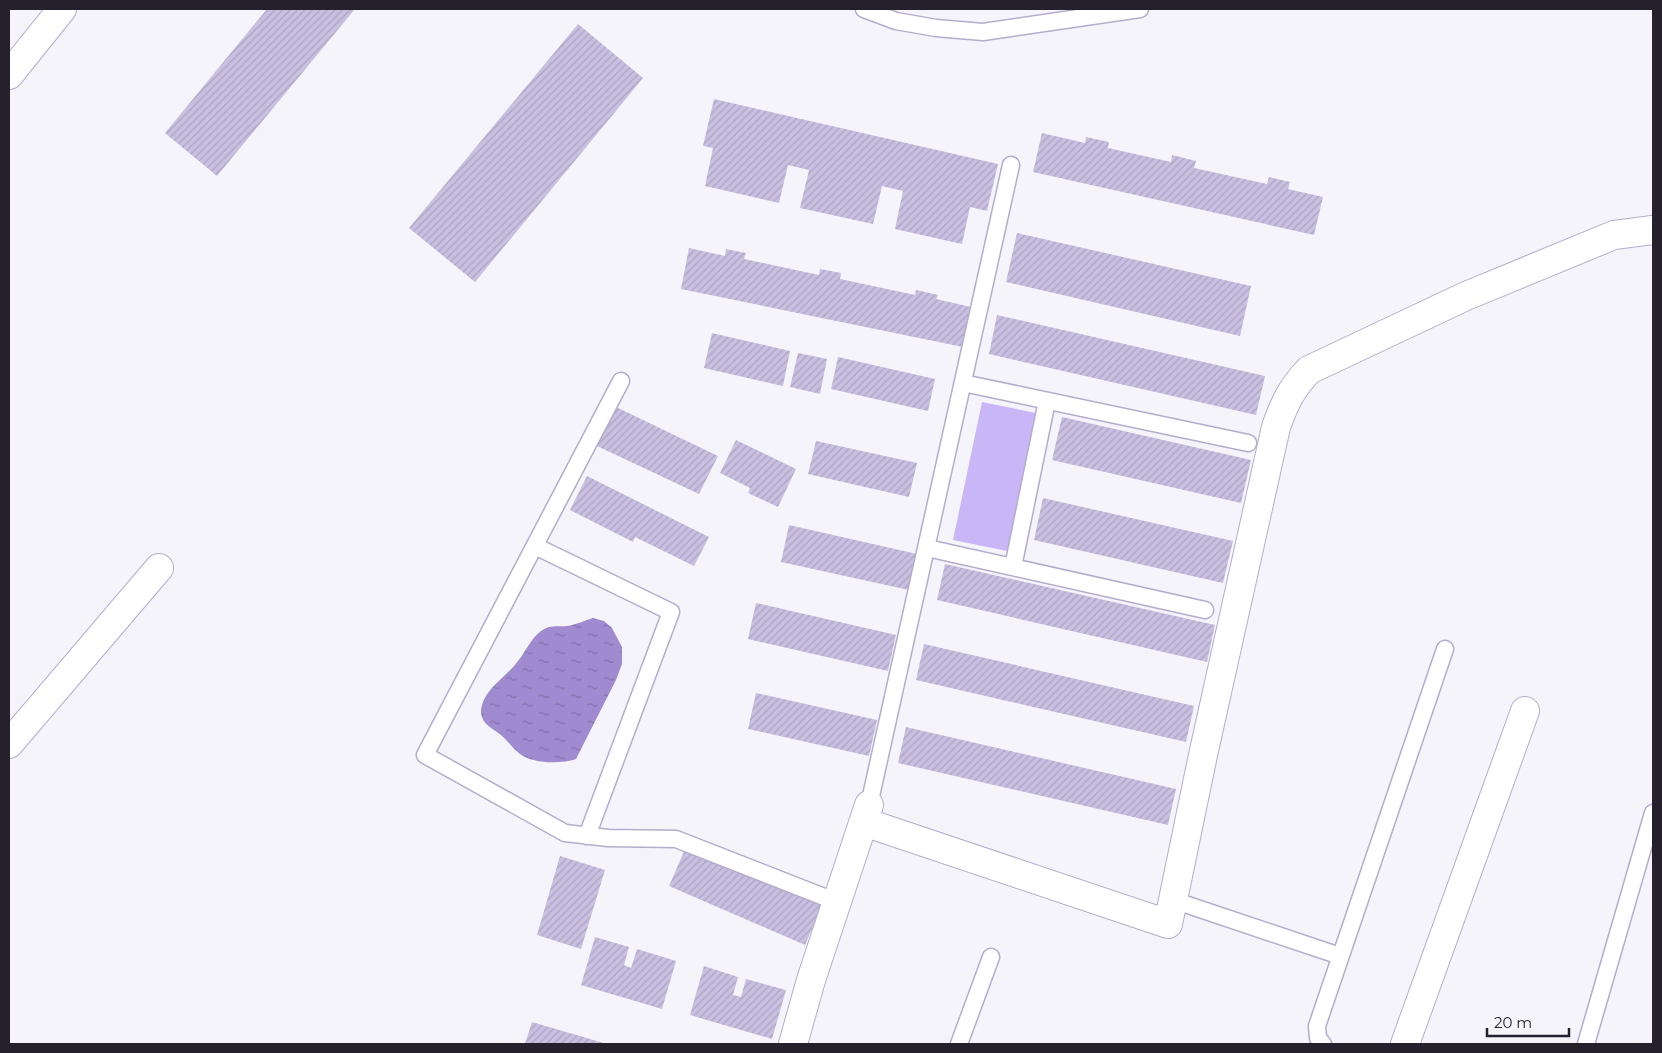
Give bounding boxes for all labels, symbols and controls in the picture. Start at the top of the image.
scale bar [1487,1006,1570,1038]
text: 20 m [1494,1013,1532,1032]

